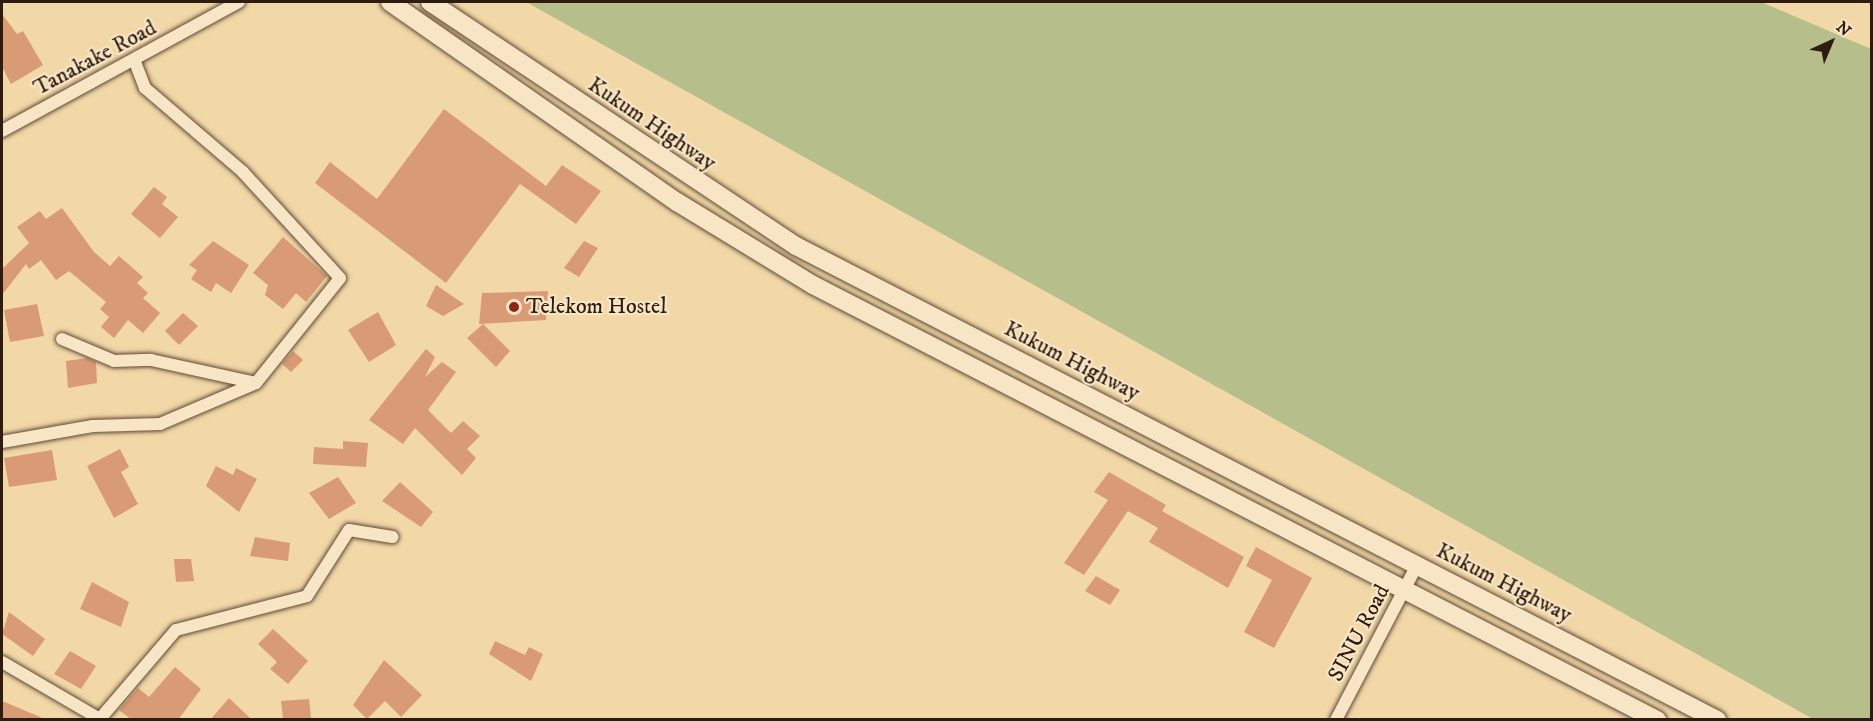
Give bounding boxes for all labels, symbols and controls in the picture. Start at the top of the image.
north arrow [1801,12,1861,72]
street label: Tanakake Road [29,15,161,101]
text: N [1832,17,1855,41]
street label: Kukum Highway [583,72,721,176]
place label: Telekom Hostel [526,294,667,320]
marker: Telekom Hostel [507,300,521,314]
street label: Kukum Highway [1000,316,1144,406]
street label: Kukum Highway [1432,538,1576,628]
street label: SINU Road [1322,580,1396,686]

